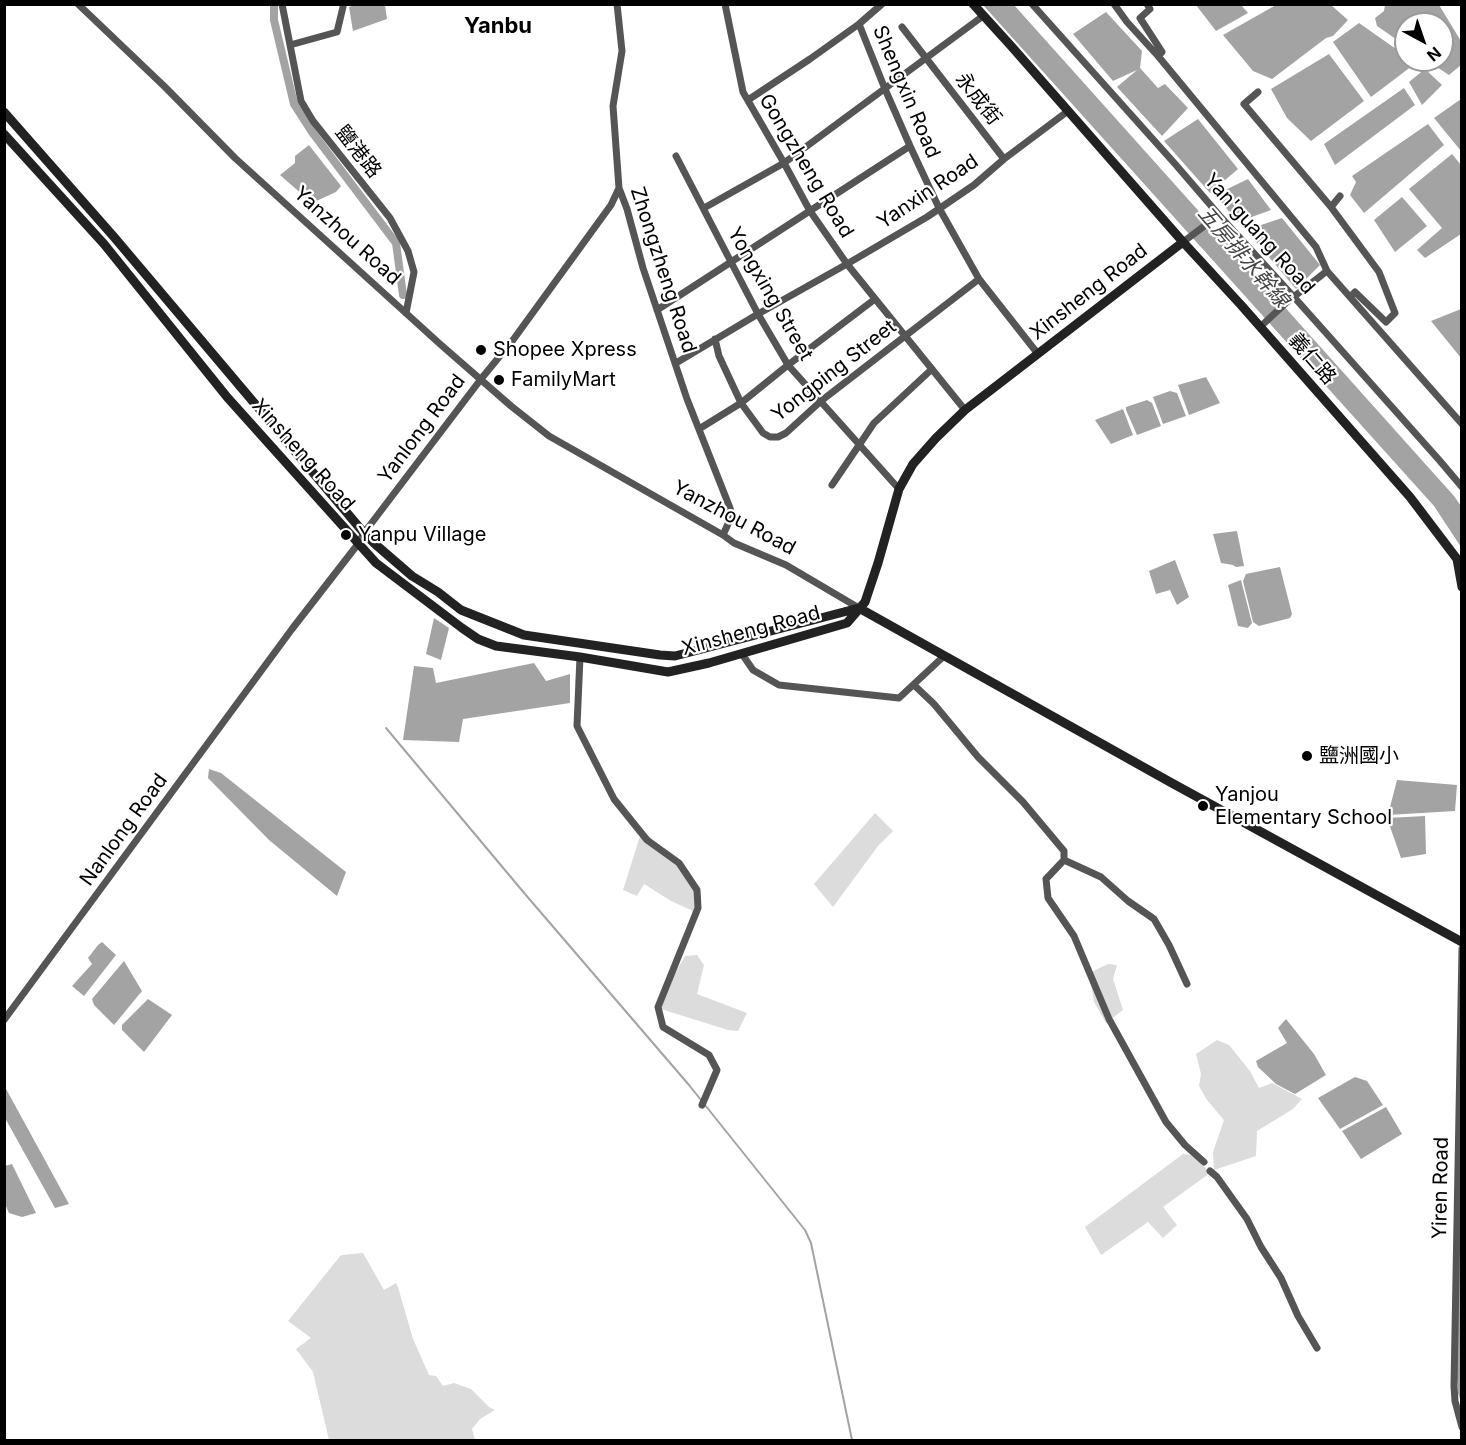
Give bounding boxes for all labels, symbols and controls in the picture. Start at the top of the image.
north arrow [1394,12,1454,72]
district label: Yanbu [464,13,532,39]
street label: Shengxin Road [867,22,945,162]
text: N [1423,43,1445,66]
street label: 永成街 [950,68,1006,130]
street label: Gongzheng Road [754,90,858,242]
street label: 鹽港路 [330,121,386,183]
street label: Yanxin Road [873,149,983,235]
street label: Yan'guang Road [1198,169,1320,299]
street label: Yanzhou Road [289,182,405,290]
street label: Zhongzheng Road [625,184,701,356]
water label: 五房排水幹線 [1192,201,1294,313]
street label: Yongxing Street [722,223,818,365]
street label: Xinsheng Road [1026,239,1152,345]
street label: Yongping Street [767,315,901,427]
street label: 義仁路 [1283,328,1341,390]
place label: Shopee Xpress [493,338,637,362]
marker: Shopee Xpress [474,343,488,357]
place label: FamilyMart [511,368,616,392]
street label: Yanlong Road [373,370,471,488]
marker: FamilyMart [492,373,506,387]
street label: Xinsheng Road [246,394,360,516]
street label: Yanzhou Road [668,476,800,560]
place label: Yanpu Village [358,523,486,547]
marker: Yanpu Village [339,528,353,542]
street label: Xinsheng Road [679,601,823,661]
place label: 鹽洲國小 [1319,744,1399,768]
marker: 鹽洲國小 [1300,749,1314,763]
street label: Nanlong Road [75,769,173,891]
place label: Yanjou Elementary School [1215,783,1392,830]
marker: Yanjou Elementary School [1196,799,1210,813]
street label: Yiren Road [1428,1137,1454,1239]

